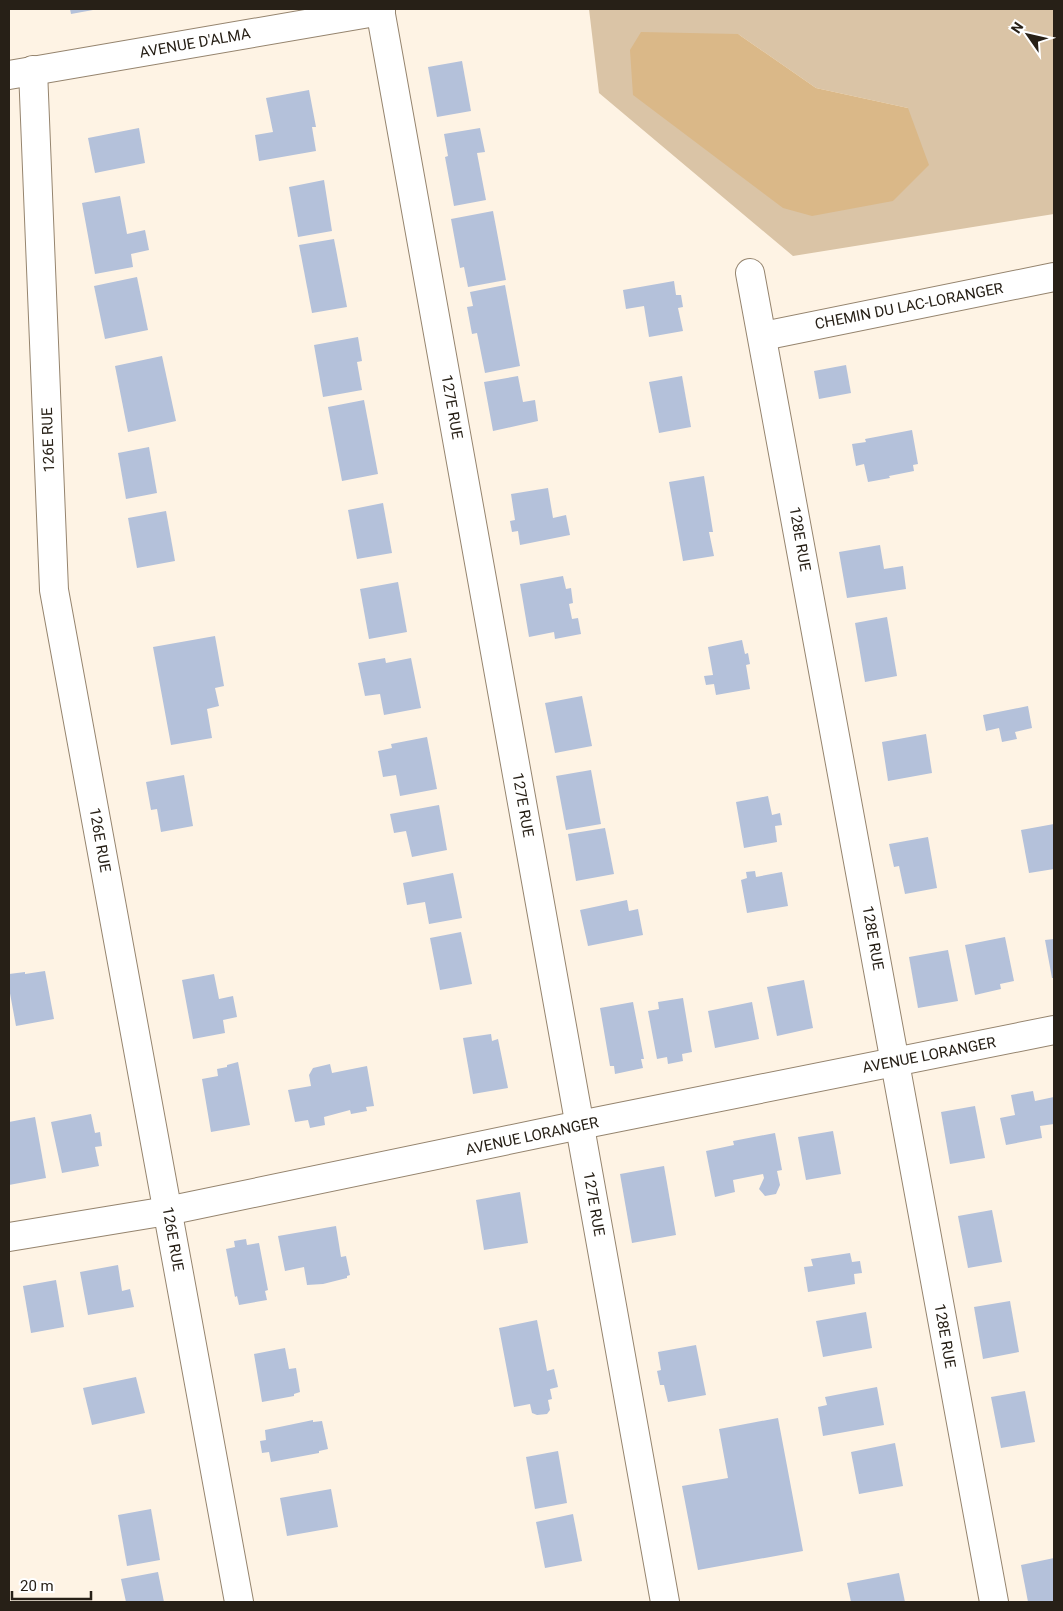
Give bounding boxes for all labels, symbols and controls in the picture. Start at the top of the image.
north arrow [1003,10,1053,60]
text: N [1008,19,1027,36]
street label: AVENUE D'ALMA [138,24,252,62]
street label: CHEMIN DU LAC-LORANGER [813,279,1005,333]
street label: 127E RUE [437,373,467,441]
street label: 126E RUE [38,407,58,473]
street label: 128E RUE [785,505,815,573]
street label: 127E RUE [508,771,538,839]
street label: 126E RUE [85,806,115,874]
street label: 128E RUE [858,904,888,972]
street label: AVENUE LORANGER [861,1033,997,1077]
street label: AVENUE LORANGER [464,1113,600,1159]
street label: 127E RUE [579,1170,609,1238]
street label: 126E RUE [158,1205,188,1273]
street label: 128E RUE [930,1302,960,1370]
scale bar [12,1568,91,1600]
text: 20 m [20,1577,54,1595]

